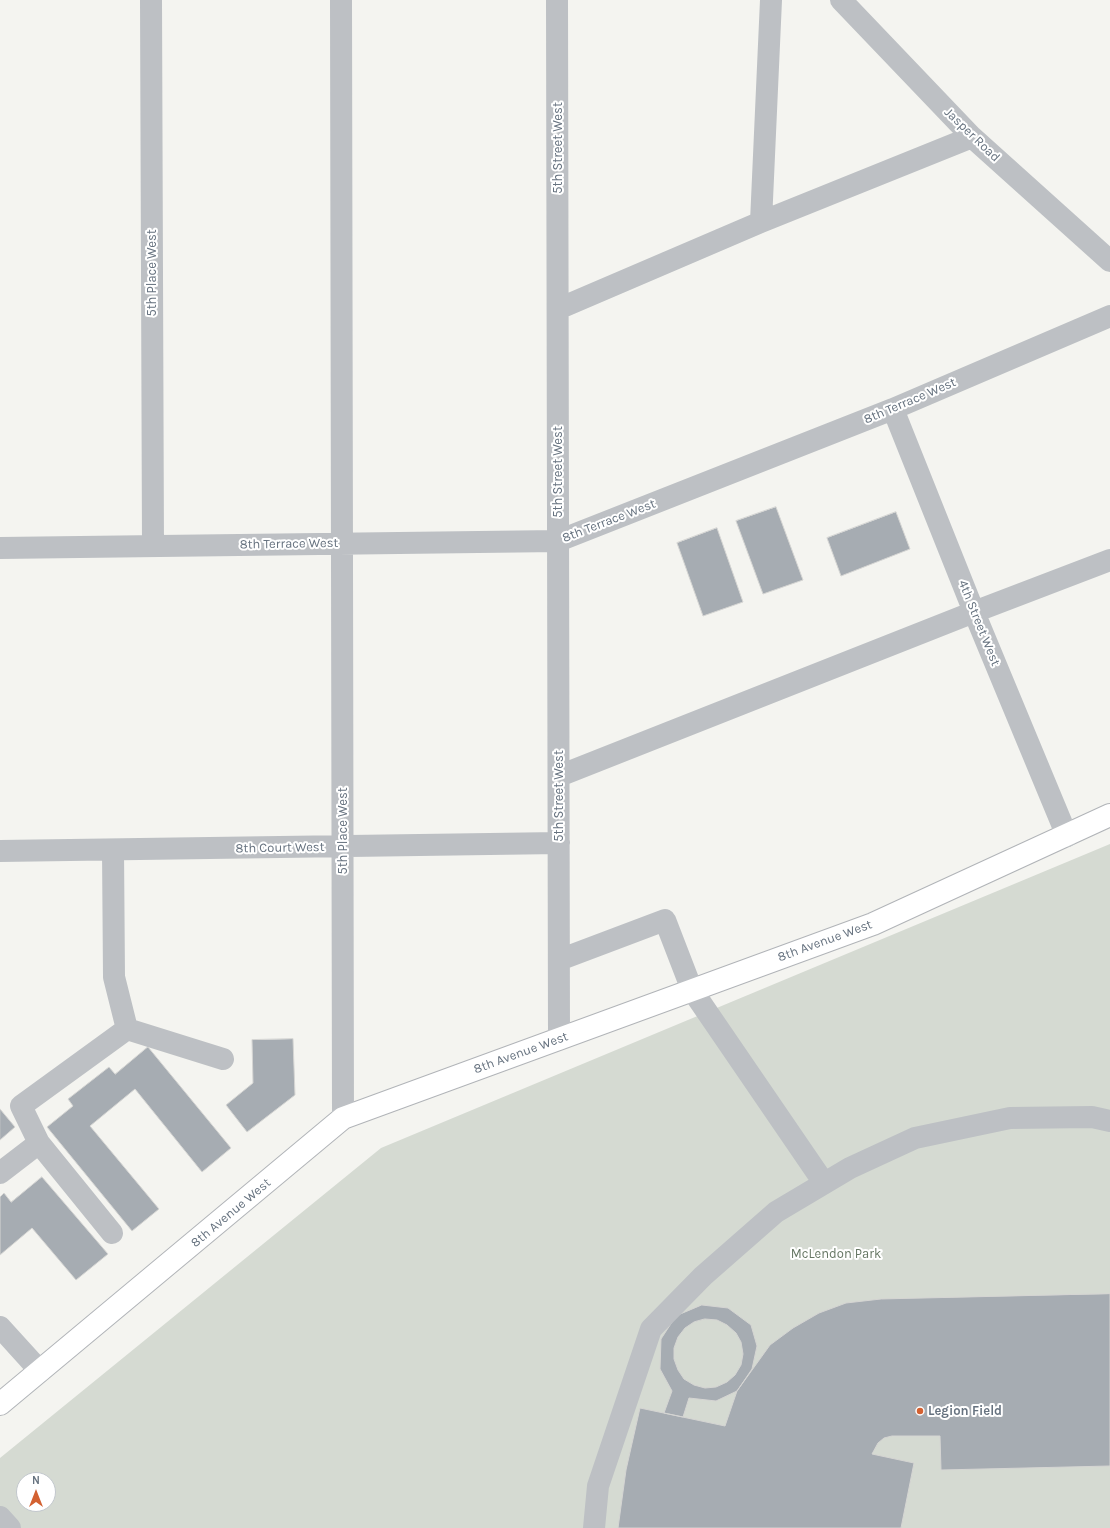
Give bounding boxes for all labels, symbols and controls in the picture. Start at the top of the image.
street label: 5th Street West [550,102,566,194]
street label: Jasper Road [941,105,1003,165]
street label: 5th Place West [144,229,160,317]
street label: 8th Terrace West [862,375,958,427]
street label: 5th Street West [550,426,566,518]
street label: 8th Terrace West [560,496,658,546]
street label: 8th Terrace West [240,535,338,553]
street label: 4th Street West [955,578,1003,668]
street label: 5th Street West [551,750,567,842]
street label: 5th Place West [335,787,351,875]
street label: 8th Court West [235,839,325,857]
street label: 8th Avenue West [776,917,874,965]
street label: 8th Avenue West [472,1029,570,1077]
street label: 8th Avenue West [188,1175,274,1251]
park label: McLendon Park [791,1246,881,1262]
place label: Legion Field [928,1403,1002,1419]
marker: Legion Field [915,1406,925,1416]
north arrow [16,1472,56,1512]
text: N [32,1474,40,1487]

